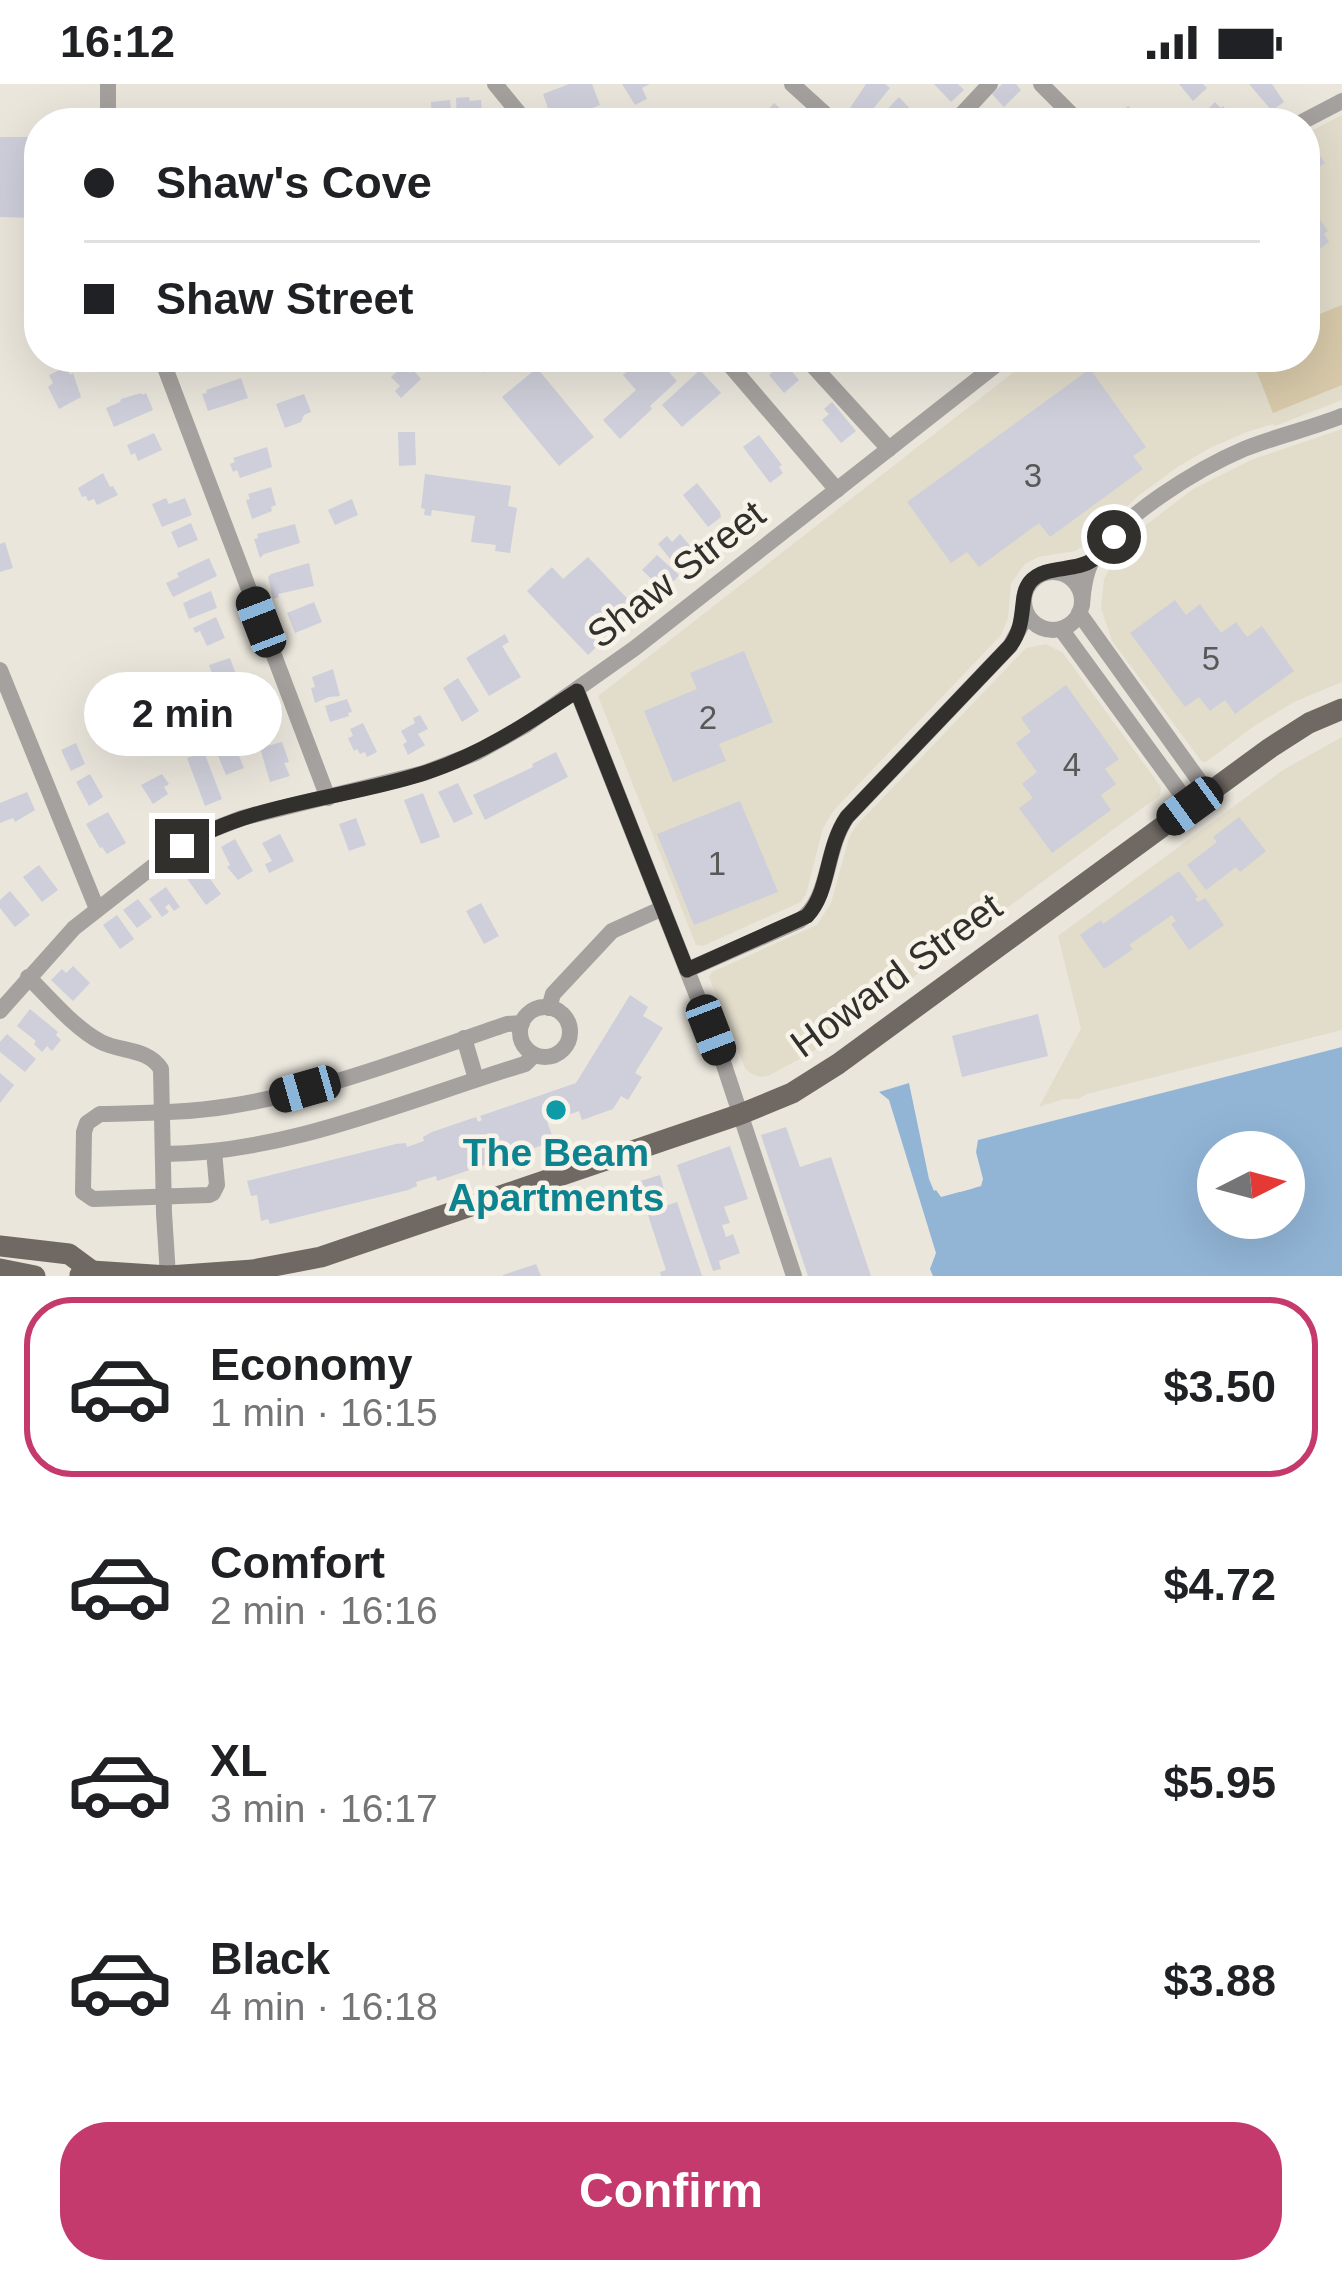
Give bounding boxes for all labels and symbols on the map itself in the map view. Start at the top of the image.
house number: 3 [1024,457,1042,494]
street label: Shaw Street [579,492,773,656]
route start [1087,510,1141,564]
car [231,582,291,662]
house number: 5 [1202,640,1220,677]
callout: 2 min [83,672,281,756]
house number: 2 [699,699,717,736]
house number: 4 [1063,746,1081,783]
car [1150,770,1230,842]
route end [155,819,209,873]
house number: 1 [708,845,726,882]
street label: Howard Street [783,884,1010,1066]
car [681,990,741,1070]
car [265,1062,345,1116]
marker: The Beam Apartments [543,1097,569,1123]
place label: The Beam Apartments [448,1131,664,1219]
north arrow [1197,1131,1305,1239]

